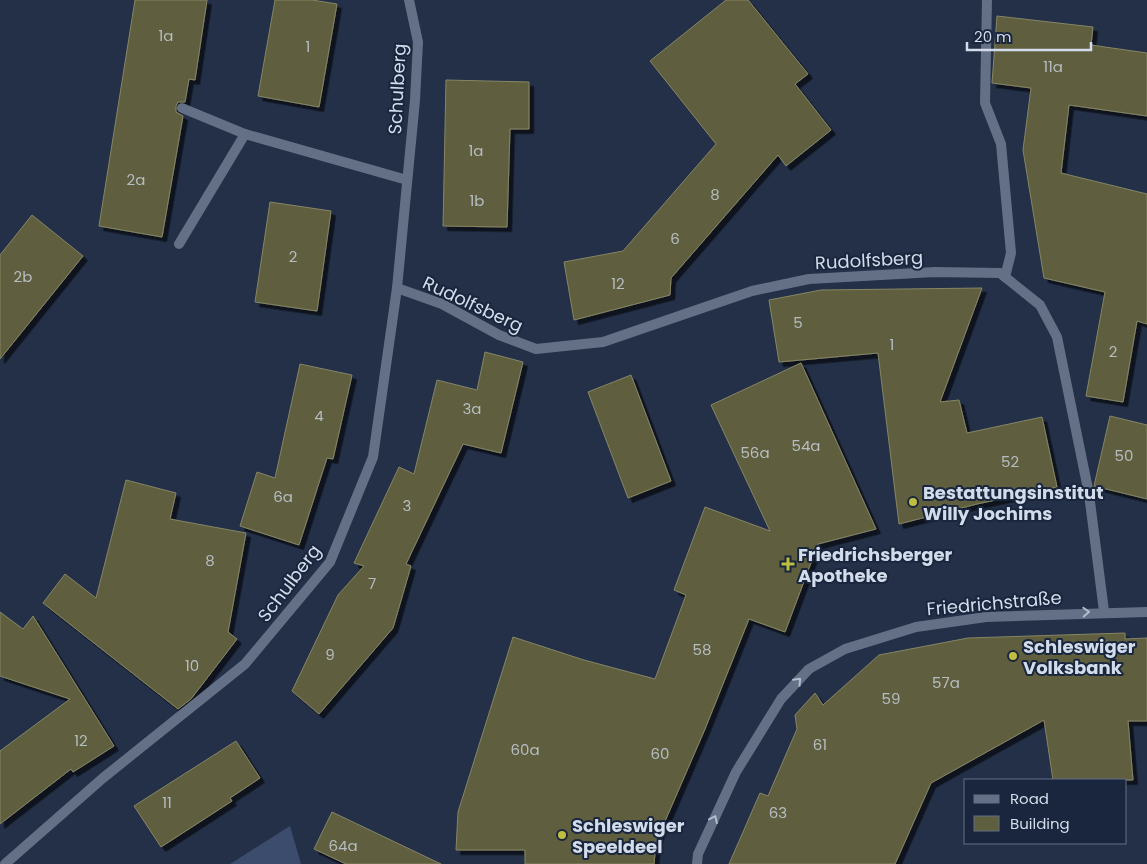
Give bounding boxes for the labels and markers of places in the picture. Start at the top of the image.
place label: Bestattungsinstitut Willy Jochims [923,480,1104,526]
marker: Bestattungsinstitut Willy Jochims [907,496,919,508]
place label: Friedrichsberger Apotheke [798,542,953,588]
marker: Friedrichsberger Apotheke [782,558,794,570]
place label: Schleswiger Volksbank [1023,634,1136,680]
marker: Schleswiger Volksbank [1007,650,1019,662]
place label: Schleswiger Speeldeel [572,813,685,859]
marker: Schleswiger Speeldeel [556,829,568,841]

